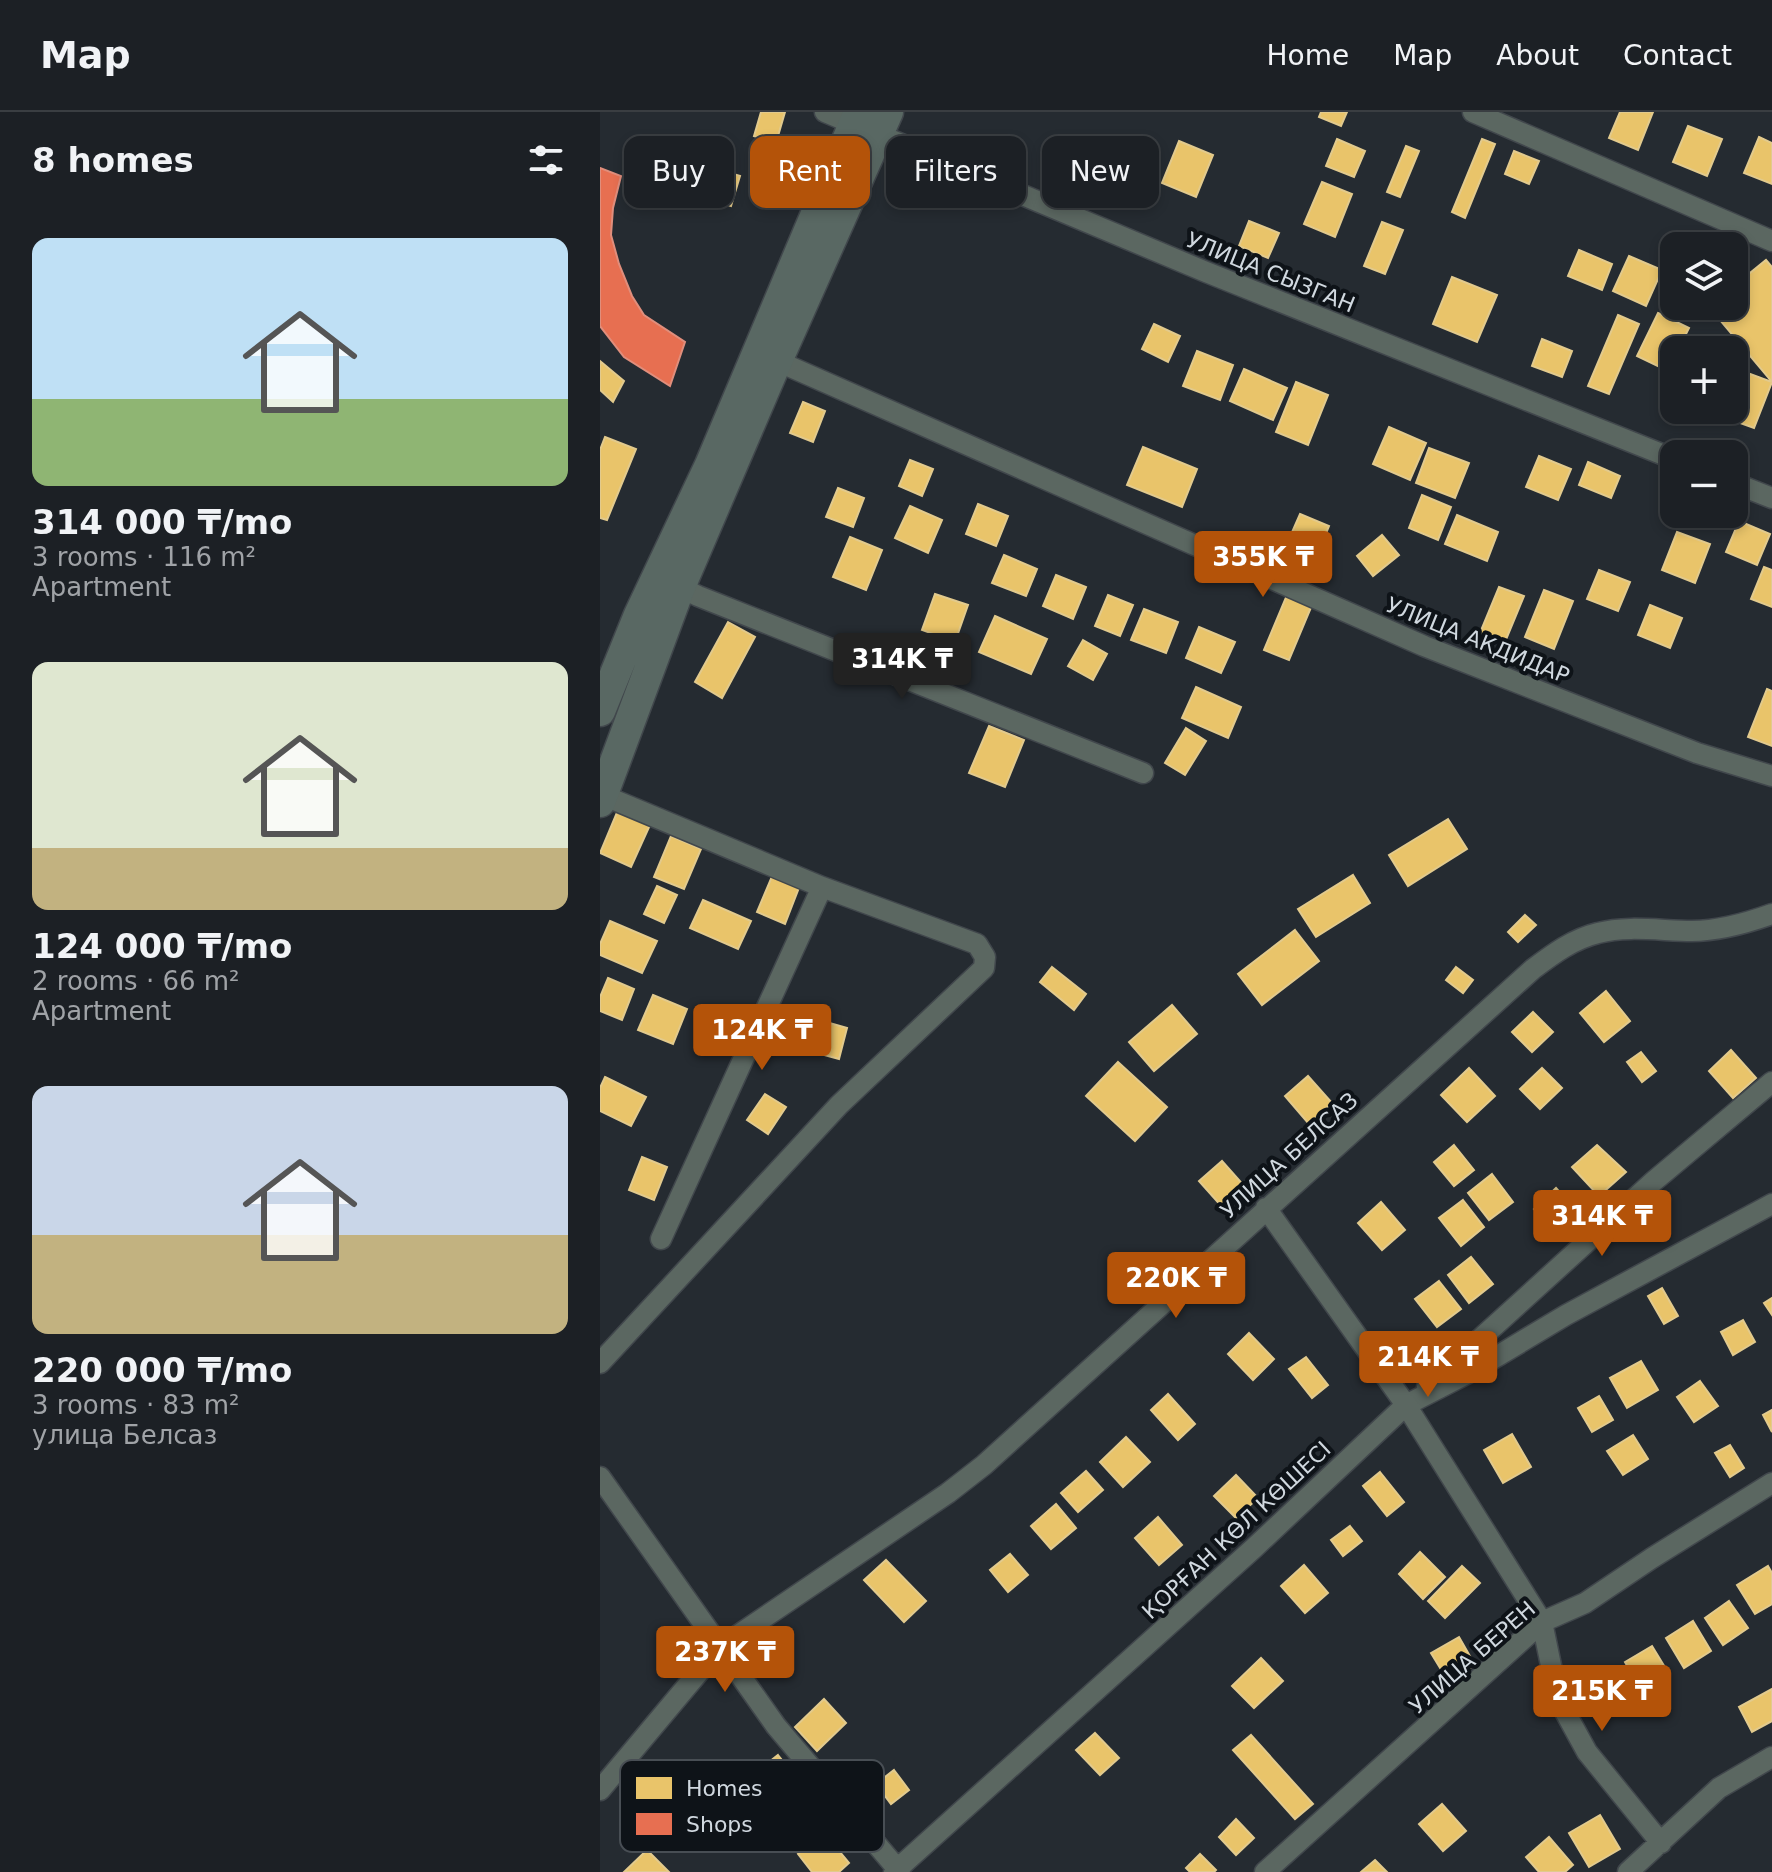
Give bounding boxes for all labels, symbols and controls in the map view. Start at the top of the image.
text: Map [40,33,131,77]
text: Home [1266,39,1349,72]
text: Map [1393,39,1452,72]
text: About [1496,39,1579,72]
text: Contact [1623,39,1732,72]
chip: Buy [624,136,734,208]
chip: Rent [750,136,870,208]
chip: Filters [886,136,1026,208]
chip: New [1042,136,1159,208]
icon: filters [524,138,568,182]
text: 8 homes [32,140,194,180]
street label: УЛИЦА СЫЗГАН [1183,227,1359,318]
map controls [1660,232,1748,528]
button: layers [1660,232,1748,320]
icon: home [228,290,372,434]
button: + [1660,336,1748,424]
button: − [1660,440,1748,528]
text: 314 000 ₸/mo [32,502,292,542]
pin: 355K ₸ [1198,531,1328,599]
text: 3 rooms · 116 m² [32,542,256,572]
text: 355K ₸ [1212,542,1314,572]
text: Apartment [32,572,171,602]
street label: УЛИЦА АКДИДАР [1383,592,1573,689]
pin: 314K ₸ [837,633,967,701]
text: 314K ₸ [851,644,953,674]
icon: home [228,714,372,858]
text: 124 000 ₸/mo [32,926,292,966]
text: 2 rooms · 66 m² [32,966,240,996]
text: Apartment [32,996,171,1026]
pin: 124K ₸ [697,1004,827,1072]
text: 124K ₸ [711,1015,813,1045]
street label: УЛИЦА БЕЛСАЗ [1216,1087,1363,1223]
icon: home [228,1138,372,1282]
pin: 314K ₸ [1537,1190,1667,1258]
text: 314K ₸ [1551,1201,1653,1231]
pin: 220K ₸ [1111,1252,1241,1320]
text: 220K ₸ [1125,1263,1227,1293]
pin: 214K ₸ [1363,1331,1493,1399]
text: 214K ₸ [1377,1342,1479,1372]
text: 220 000 ₸/mo [32,1350,292,1390]
text: 3 rooms · 83 m² [32,1390,240,1420]
text: улица Белсаз [32,1420,217,1450]
street label: ҚОРҒАН КӨЛ КӨШЕСІ [1137,1437,1336,1624]
street label: УЛИЦА БЕРЕН [1404,1596,1540,1719]
pin: 237K ₸ [660,1626,790,1694]
text: 237K ₸ [674,1637,776,1667]
pin: 215K ₸ [1537,1665,1667,1733]
text: 215K ₸ [1551,1676,1653,1706]
legend [620,1760,884,1852]
text: Homes [686,1776,762,1801]
text: Shops [686,1812,753,1837]

